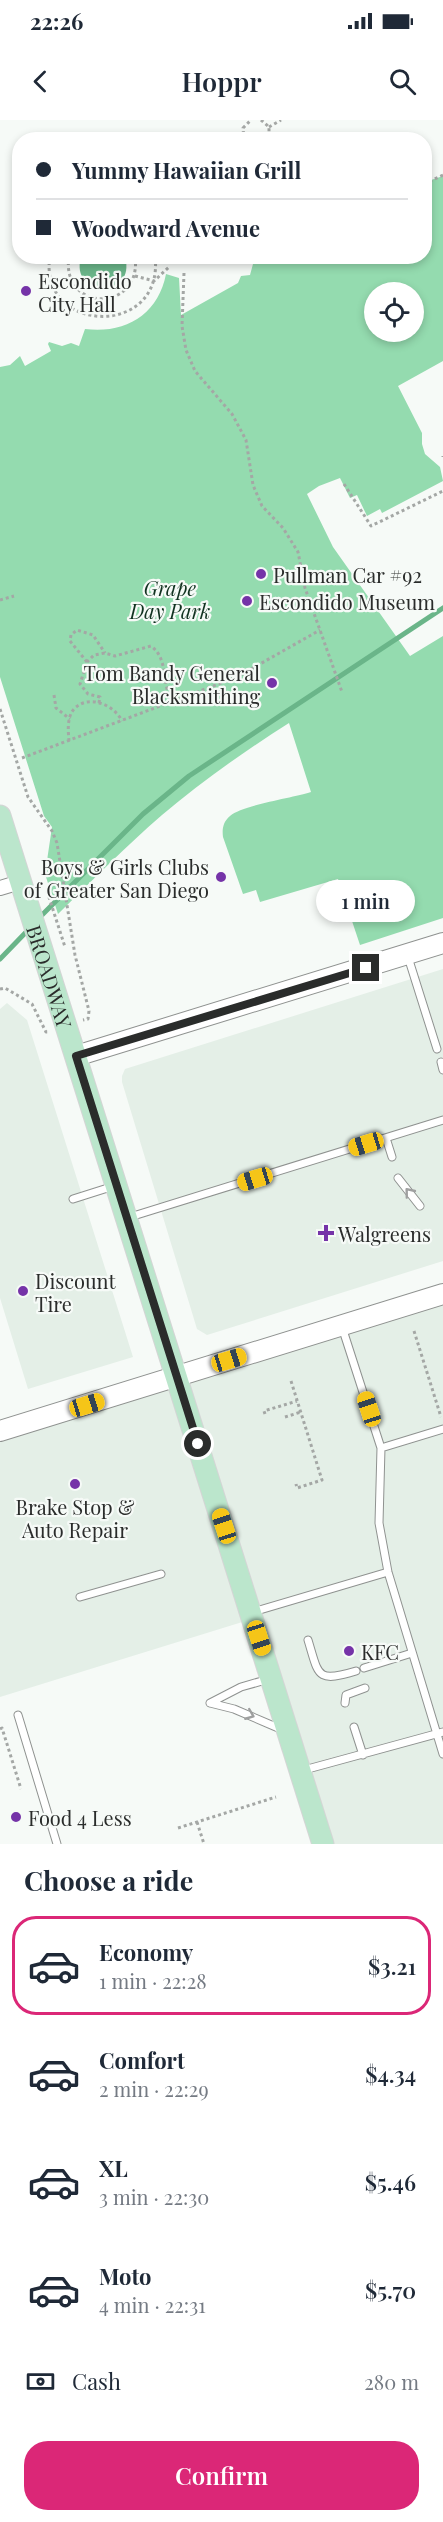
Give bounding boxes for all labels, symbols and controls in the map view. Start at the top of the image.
text: 22:26 [30,6,83,36]
text: Hoppr [181,63,262,99]
icon: back [24,65,57,98]
icon: search [386,65,419,98]
text: Yummy Hawaiian Grill [72,155,301,185]
text: Woodward Avenue [72,213,260,243]
place label: Escondido City Hall [38,267,132,317]
map controls [364,282,424,342]
button: locate [364,282,424,342]
marker: Escondido City Hall [19,284,33,298]
place label: Pullman Car #92 [273,561,422,588]
marker: Pullman Car #92 [254,567,268,581]
park label: Grape Day Park [129,574,210,624]
place label: Escondido Museum [259,588,435,615]
marker: Escondido Museum [240,594,254,608]
place label: Tom Bandy General Blacksmithing [83,659,260,709]
marker: Tom Bandy General Blacksmithing [265,676,279,690]
place label: Boys & Girls Clubs of Greater San Diego [24,853,209,903]
marker: Boys & Girls Clubs of Greater San Diego [214,870,228,884]
callout: 1 min [316,881,416,923]
text: 1 min [341,887,390,914]
street label: BROADWAY [22,921,79,1031]
route end [352,954,379,981]
car [346,1130,386,1158]
car [235,1165,275,1193]
one-way arrow [405,1188,416,1199]
place label: Walgreens [337,1220,431,1247]
marker: Walgreens [319,1226,333,1240]
place label: Discount Tire [35,1267,116,1317]
marker: Discount Tire [16,1284,30,1298]
car [209,1346,249,1374]
car [355,1389,383,1429]
car [67,1391,107,1419]
route start [184,1430,211,1457]
marker: Brake Stop & Auto Repair [68,1477,82,1491]
place label: Brake Stop & Auto Repair [16,1493,135,1543]
car [210,1506,238,1546]
car [245,1618,273,1658]
place label: KFC [361,1638,399,1665]
marker: KFC [342,1644,356,1658]
one-way arrow [243,1708,254,1720]
place label: Food 4 Less [28,1804,132,1831]
marker: Food 4 Less [9,1810,23,1824]
text: Choose a ride [24,1862,193,1898]
text: Economy [99,1937,193,1967]
icon: car [27,1939,81,1993]
text: $3.21 [368,1951,416,1981]
text: 1 min · 22:28 [99,1967,207,1994]
text: Comfort [99,2045,185,2075]
icon: car [27,2047,81,2101]
text: $4.34 [365,2059,416,2089]
text: 2 min · 22:29 [99,2075,209,2102]
text: XL [99,2153,128,2183]
icon: car [27,2155,81,2209]
text: $5.46 [365,2167,416,2197]
text: 3 min · 22:30 [99,2183,209,2210]
text: Moto [99,2261,152,2291]
icon: car [27,2263,81,2317]
text: $5.70 [365,2275,416,2305]
text: 4 min · 22:31 [99,2291,206,2318]
icon: cash [24,2365,57,2398]
text: Cash [72,2366,121,2396]
text: 280 m [364,2368,419,2395]
button: Confirm [24,2441,419,2510]

